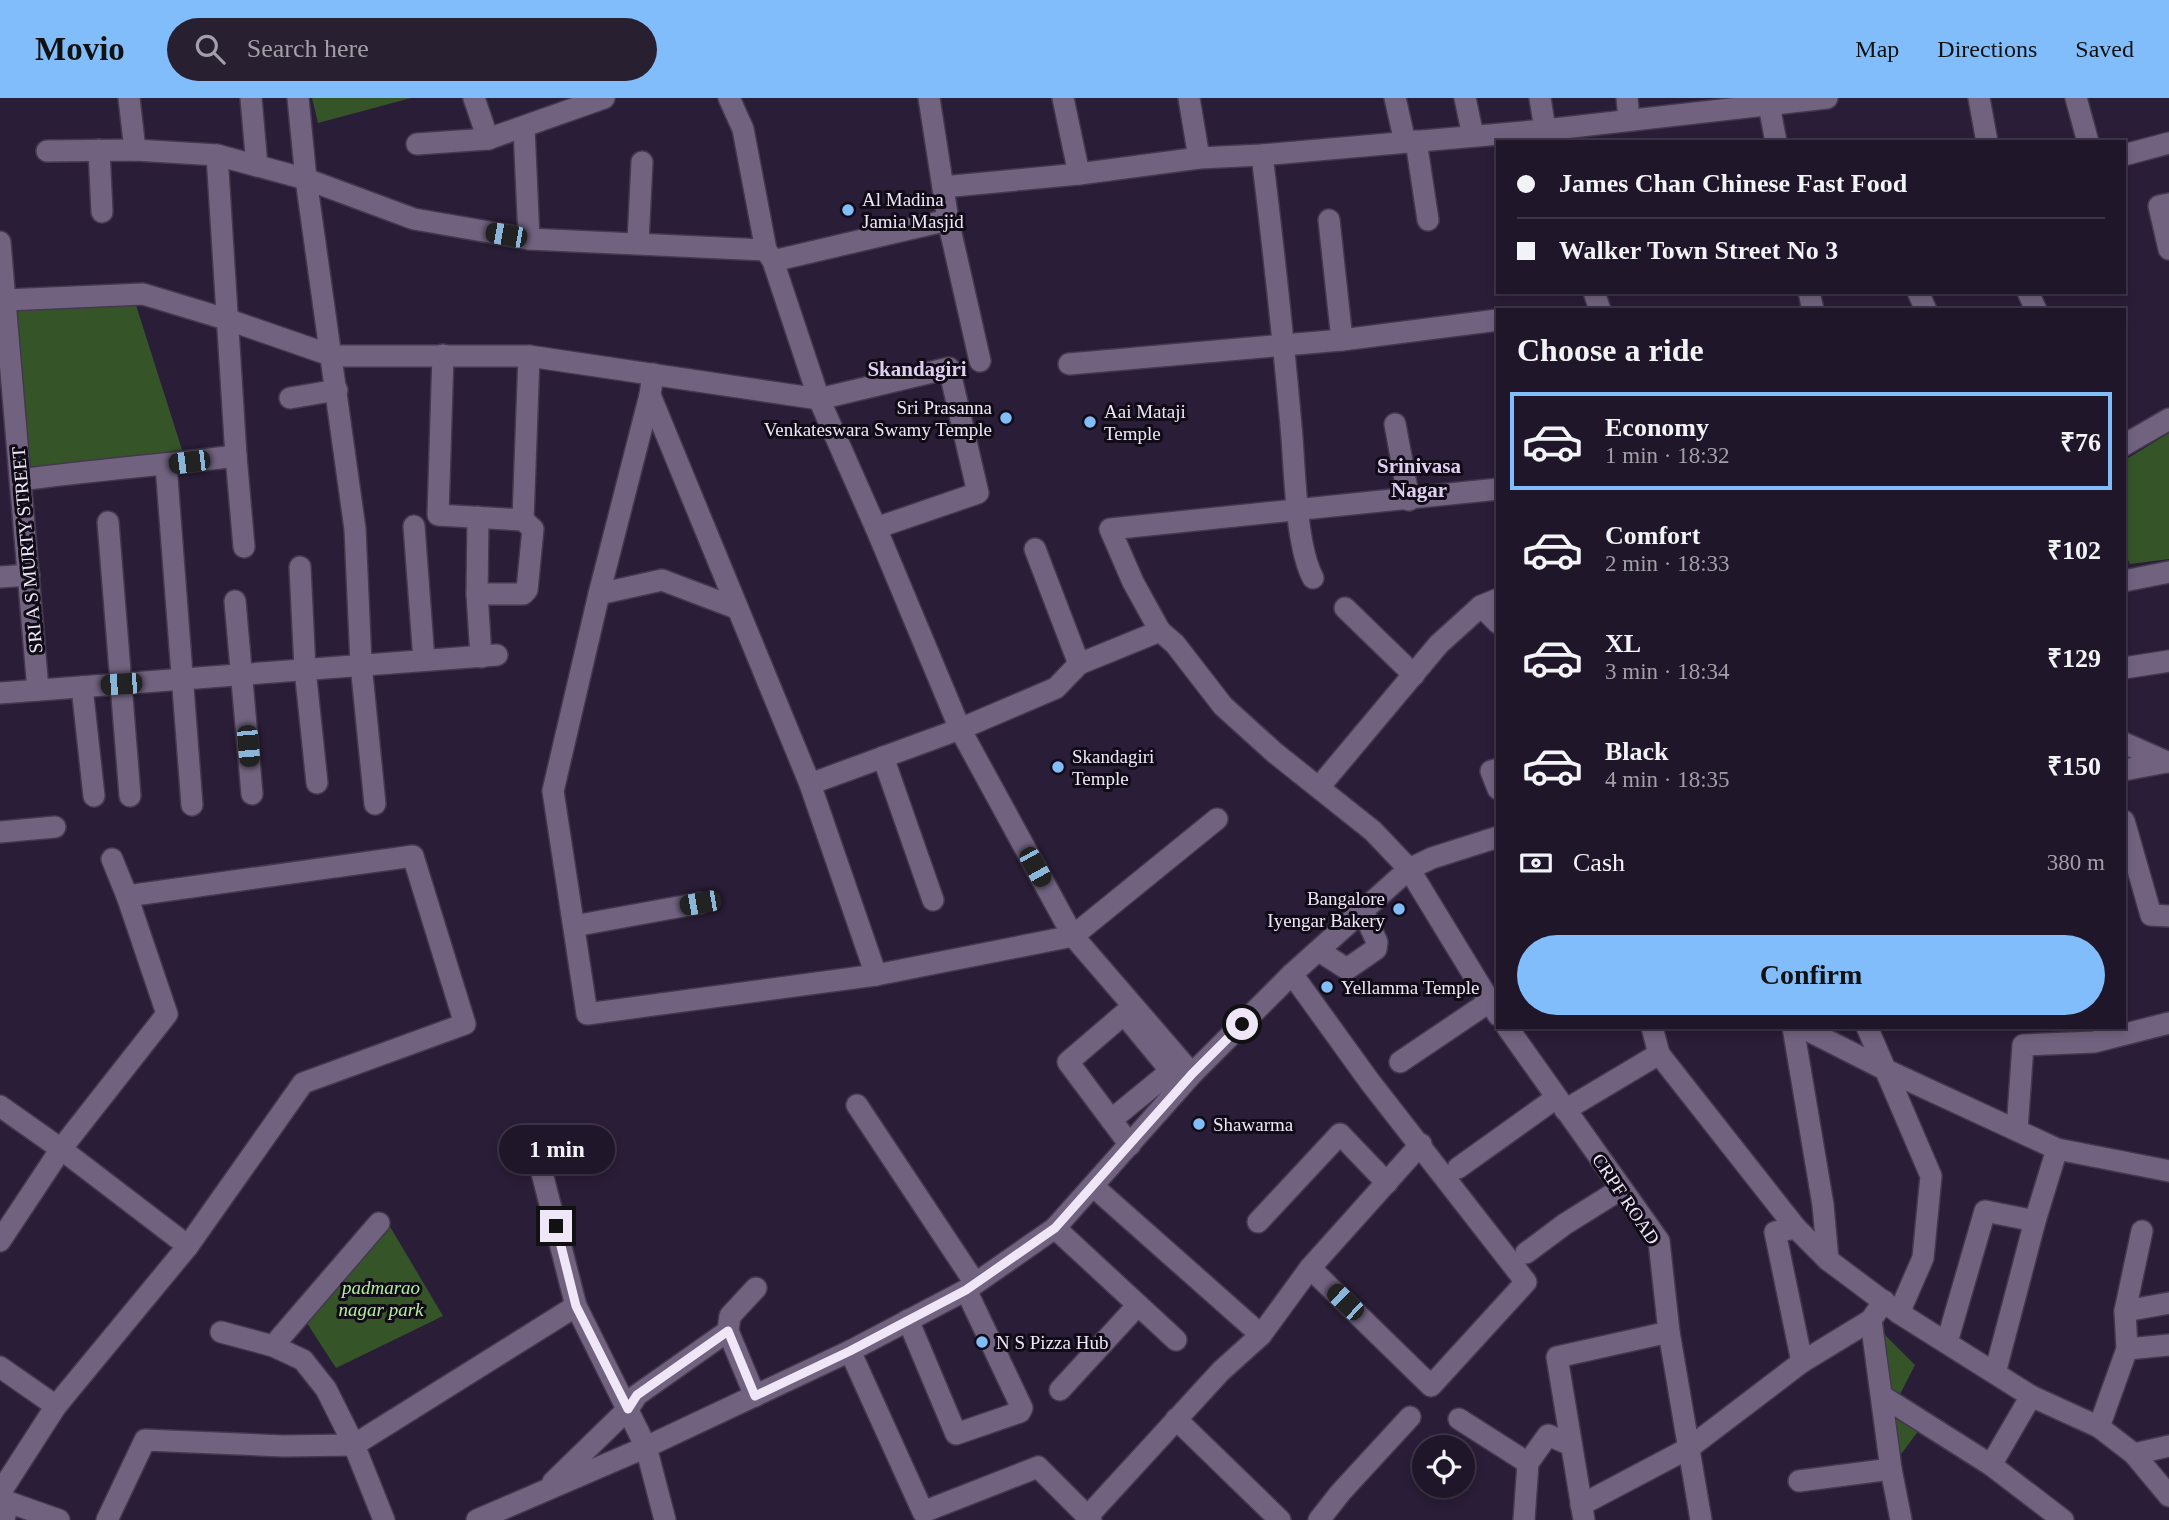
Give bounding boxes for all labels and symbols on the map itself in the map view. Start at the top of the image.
place label: Al Madina Jamia Masjid [862,189,964,232]
marker: Al Madina Jamia Masjid [840,202,856,218]
car [484,221,529,249]
district label: Skandagiri [867,357,967,381]
place label: Sri Prasanna Venkateswara Swamy Temple [764,397,993,440]
place label: Aai Mataji Temple [1104,401,1186,444]
marker: Sri Prasanna Venkateswara Swamy Temple [998,410,1014,426]
marker: Aai Mataji Temple [1082,414,1098,430]
street label: SRI A S MURTY STREET [7,445,46,654]
car [167,449,212,475]
district label: Srinivasa Nagar [1377,454,1462,502]
car [100,672,143,696]
car [236,724,261,768]
place label: Skandagiri Temple [1072,746,1154,789]
marker: Skandagiri Temple [1050,759,1066,775]
car [1016,844,1055,890]
place label: Bangalore Iyengar Bakery [1267,888,1385,931]
car [678,889,723,917]
marker: Bangalore Iyengar Bakery [1391,901,1407,917]
place label: Yellamma Temple [1341,977,1479,998]
marker: Yellamma Temple [1319,979,1335,995]
route start [1226,1008,1258,1040]
place label: Shawarma [1213,1114,1294,1135]
marker: Shawarma [1191,1116,1207,1132]
callout: 1 min [498,1124,614,1174]
street label: CRPF ROAD [1588,1150,1664,1248]
route end [540,1210,572,1242]
park label: padmarao nagar park [339,1277,424,1320]
car [1323,1280,1368,1324]
place label: N S Pizza Hub [996,1332,1108,1353]
marker: N S Pizza Hub [974,1334,990,1350]

